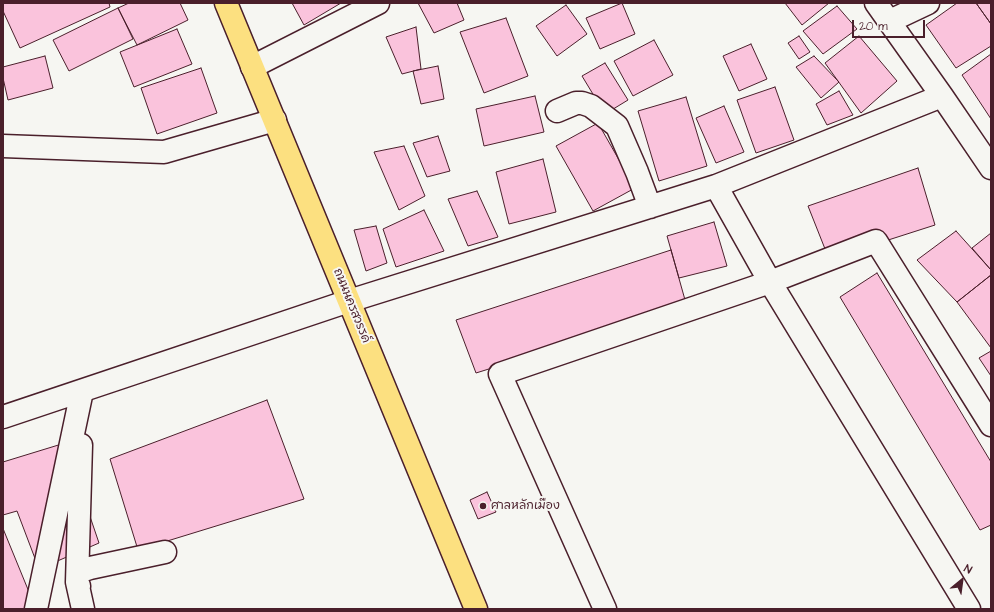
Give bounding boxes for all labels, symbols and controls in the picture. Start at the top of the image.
scale bar [854,12,927,38]
text: 20 m [859,18,888,35]
street label: ถนนนครสวรรค์ [330,267,372,345]
place label: ศาลหลักเมือง [491,499,560,513]
marker: ศาลหลักเมือง [478,501,488,511]
north arrow [942,560,982,600]
text: N [961,561,975,577]

